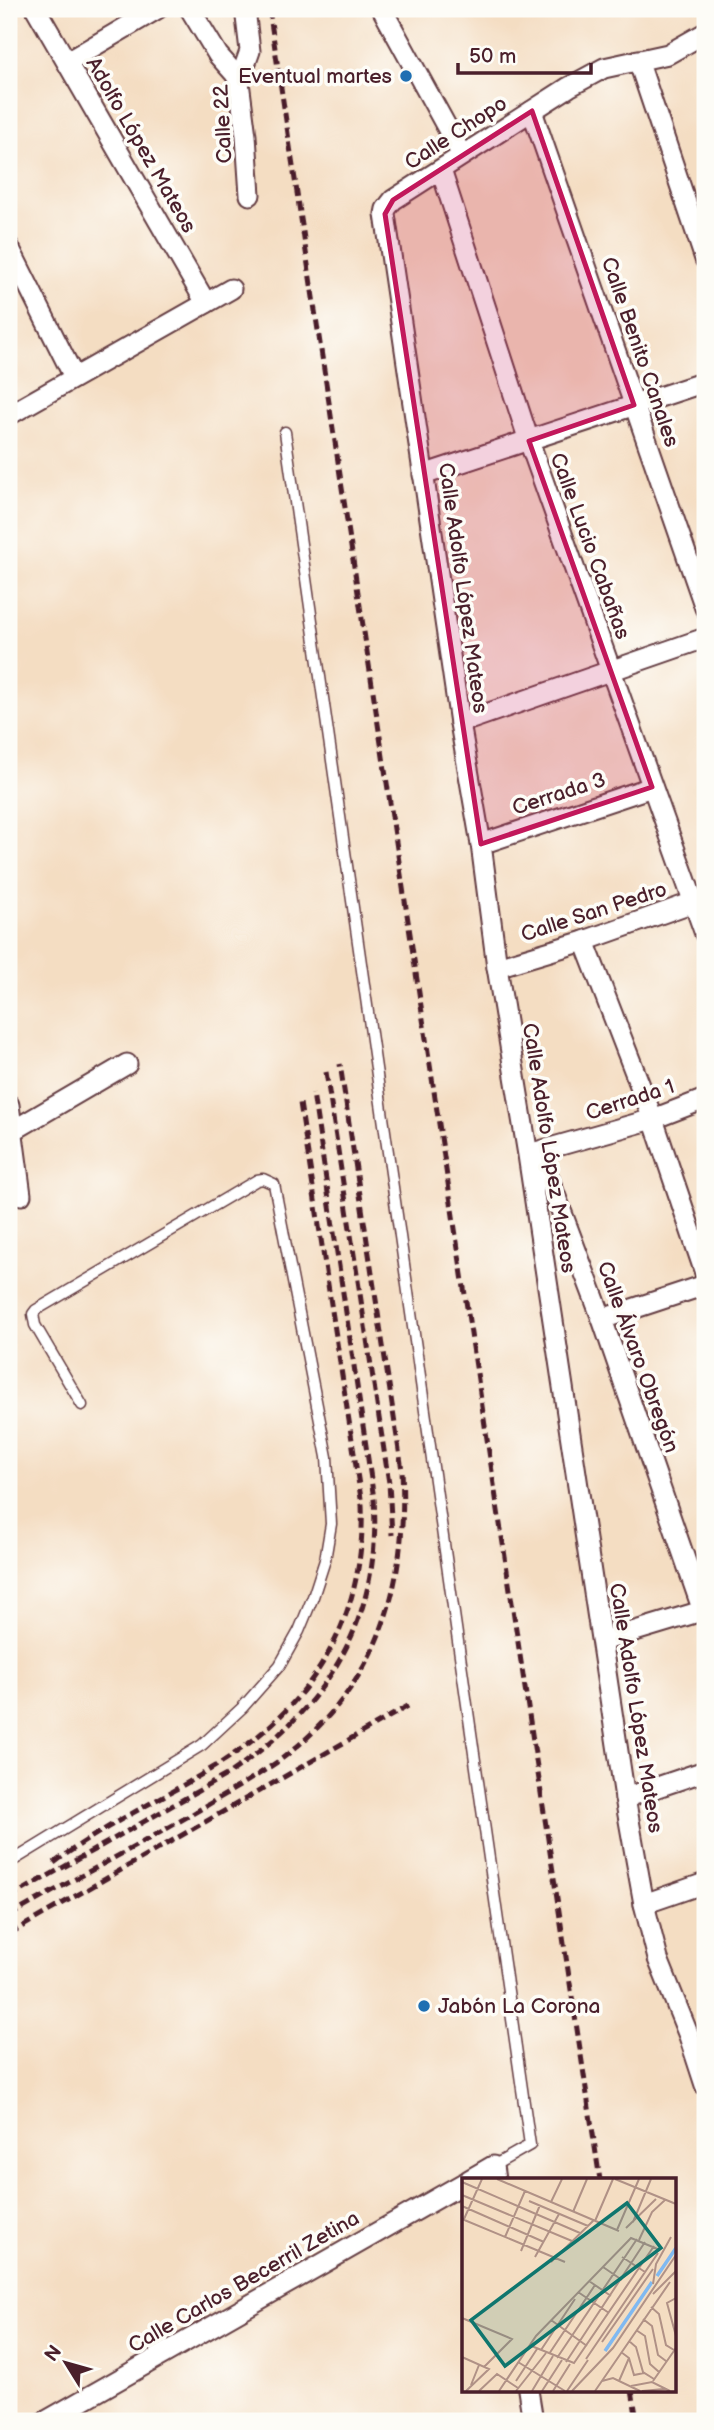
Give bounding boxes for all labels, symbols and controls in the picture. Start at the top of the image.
scale bar [458,32,592,76]
text: 50 m [469,44,516,69]
street label: Adolfo López Mateos [80,53,202,237]
place label: Eventual martes [238,64,392,89]
marker: Eventual martes [398,68,414,84]
street label: Calle 22 [208,83,238,164]
street label: Calle Chopo [400,91,512,175]
street label: Calle Benito Canales [596,254,684,450]
street label: Calle Lucio Cabañas [545,449,635,643]
street label: Calle Adolfo López Mateos [433,461,493,715]
street label: Cerrada 3 [509,767,609,821]
street label: Calle San Pedro [518,877,670,947]
street label: Calle Adolfo López Mateos [517,1021,581,1275]
street label: Cerrada 1 [583,1074,677,1126]
street label: Calle Álvaro Obregón [592,1258,684,1456]
street label: Calle Adolfo López Mateos [604,1581,668,1835]
place label: Jabón La Corona [438,1994,600,2019]
marker: Jabón La Corona [416,1998,432,2014]
inset map [462,2178,676,2392]
street label: Calle Carlos Becerril Zetina [124,2206,364,2358]
north arrow [32,2328,102,2398]
text: N [40,2341,67,2366]

